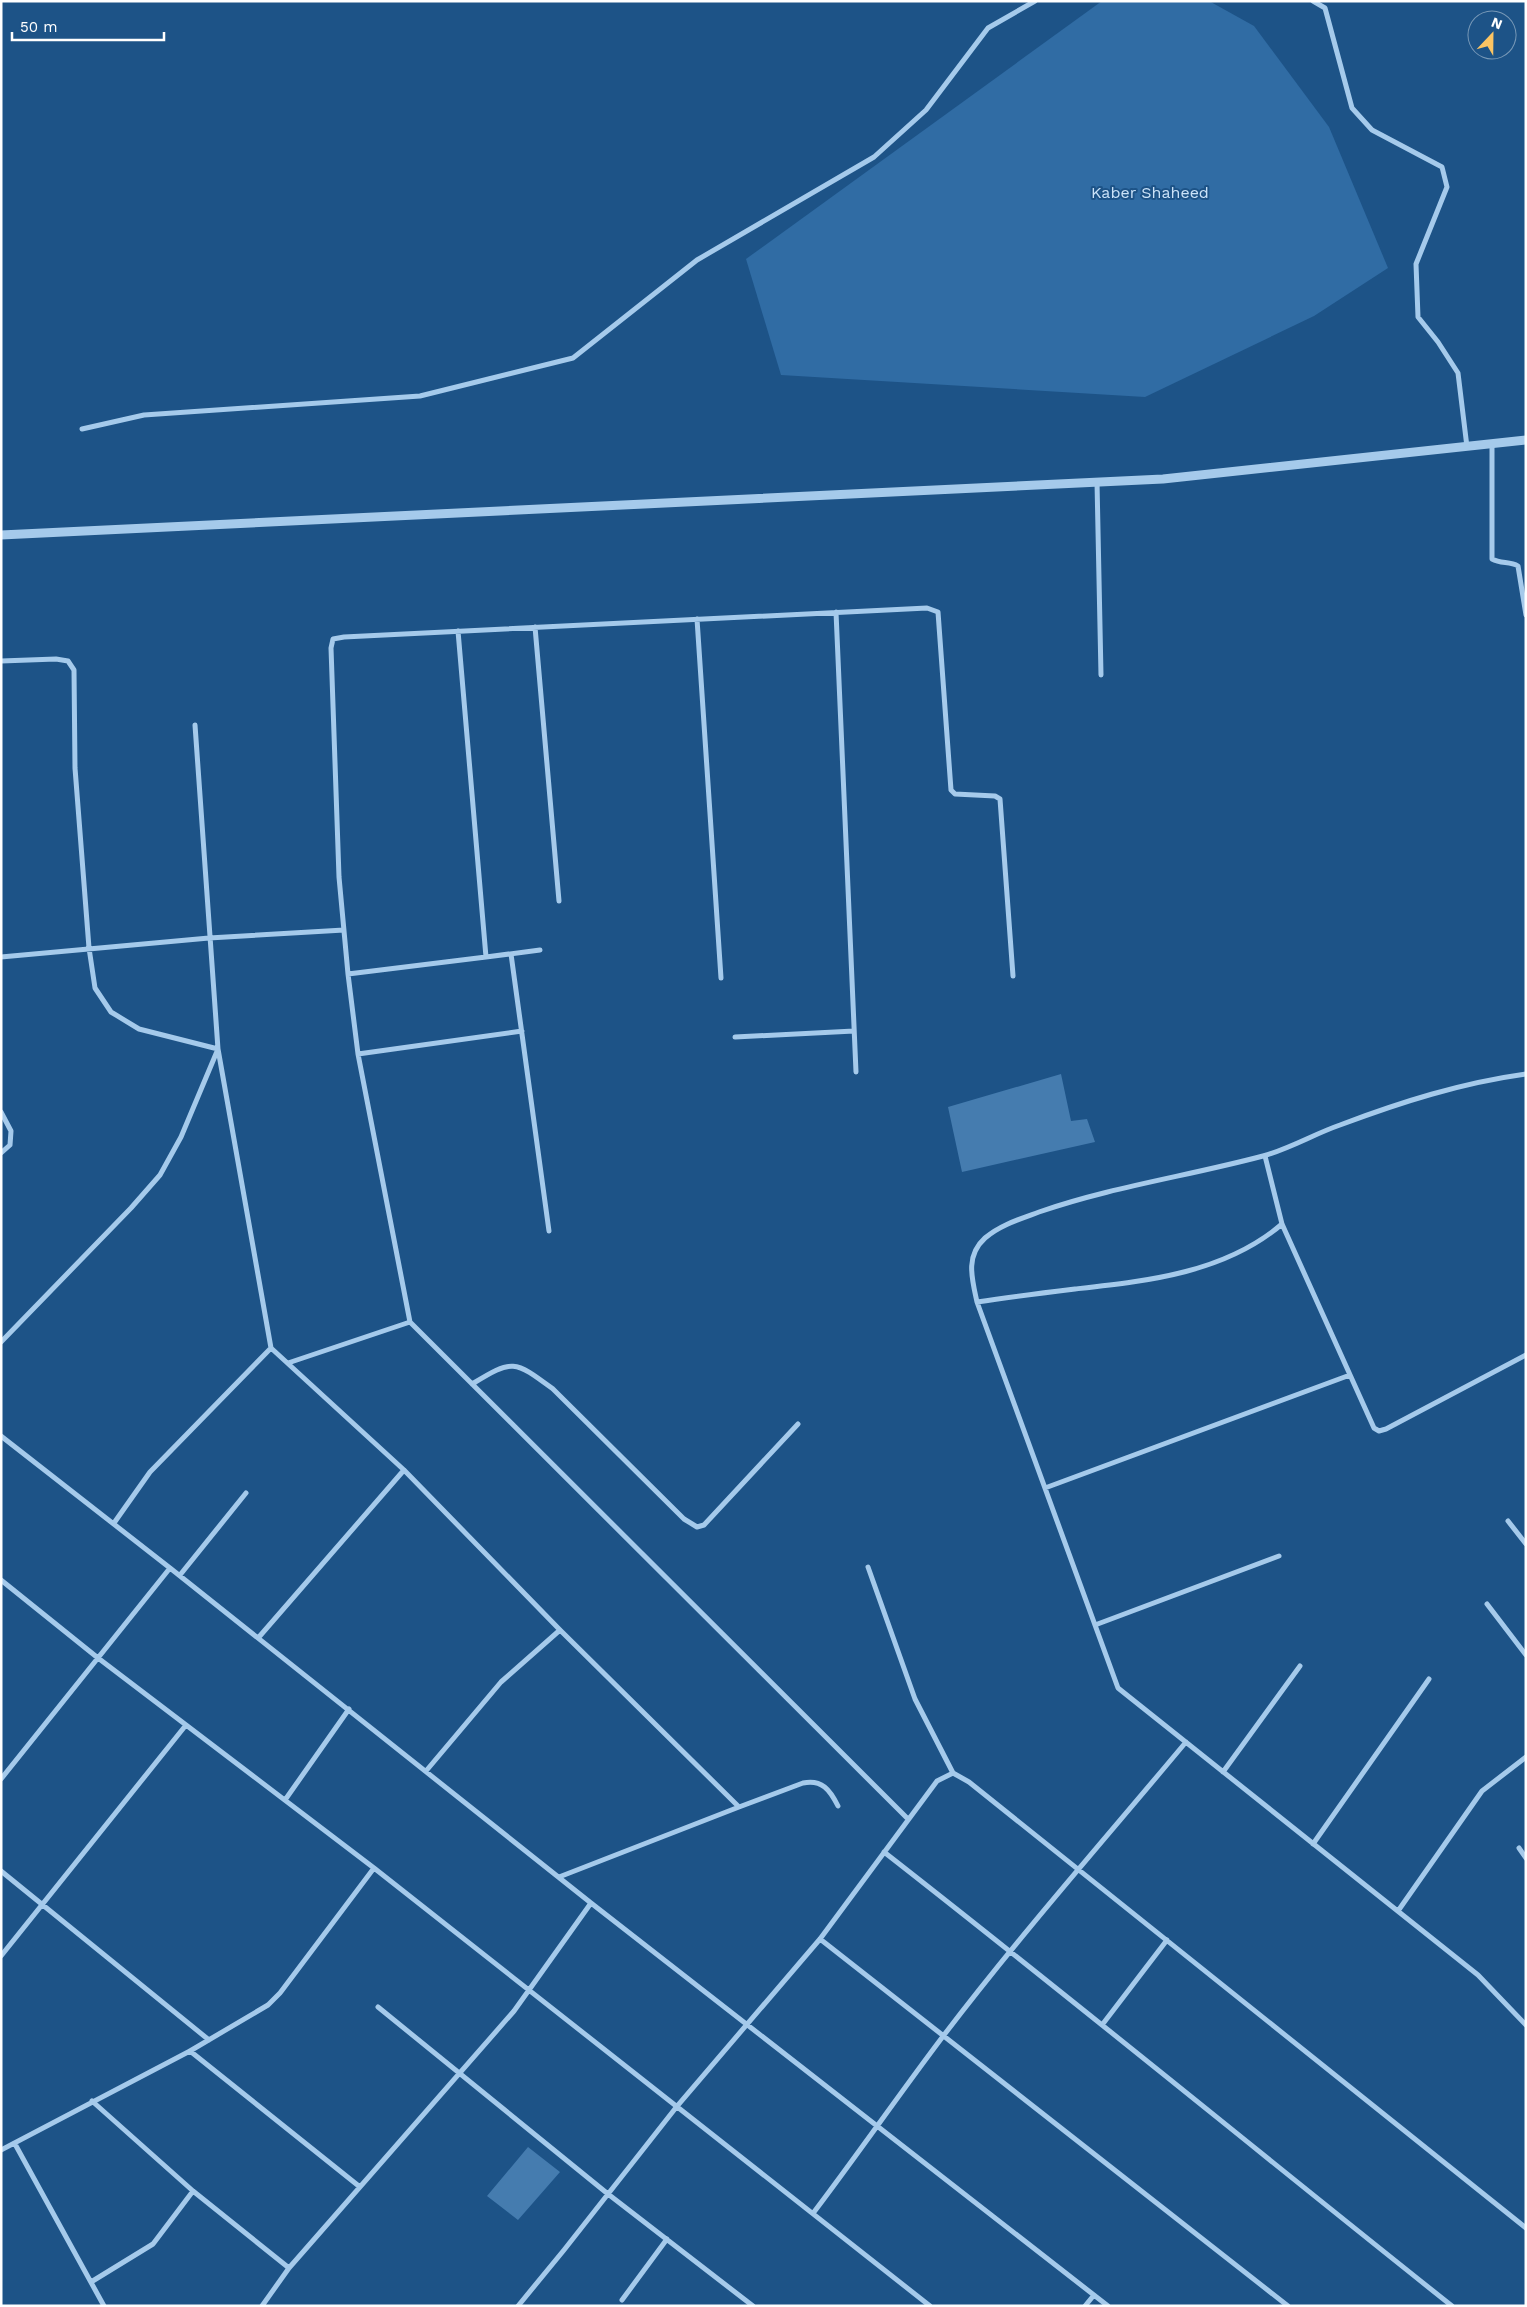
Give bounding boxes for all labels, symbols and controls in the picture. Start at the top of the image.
scale bar [12,10,165,42]
north arrow [1467,10,1517,60]
text: N [1489,14,1505,32]
text: 50 m [20,18,57,36]
park label: Kaber Shaheed [1091,183,1209,202]

